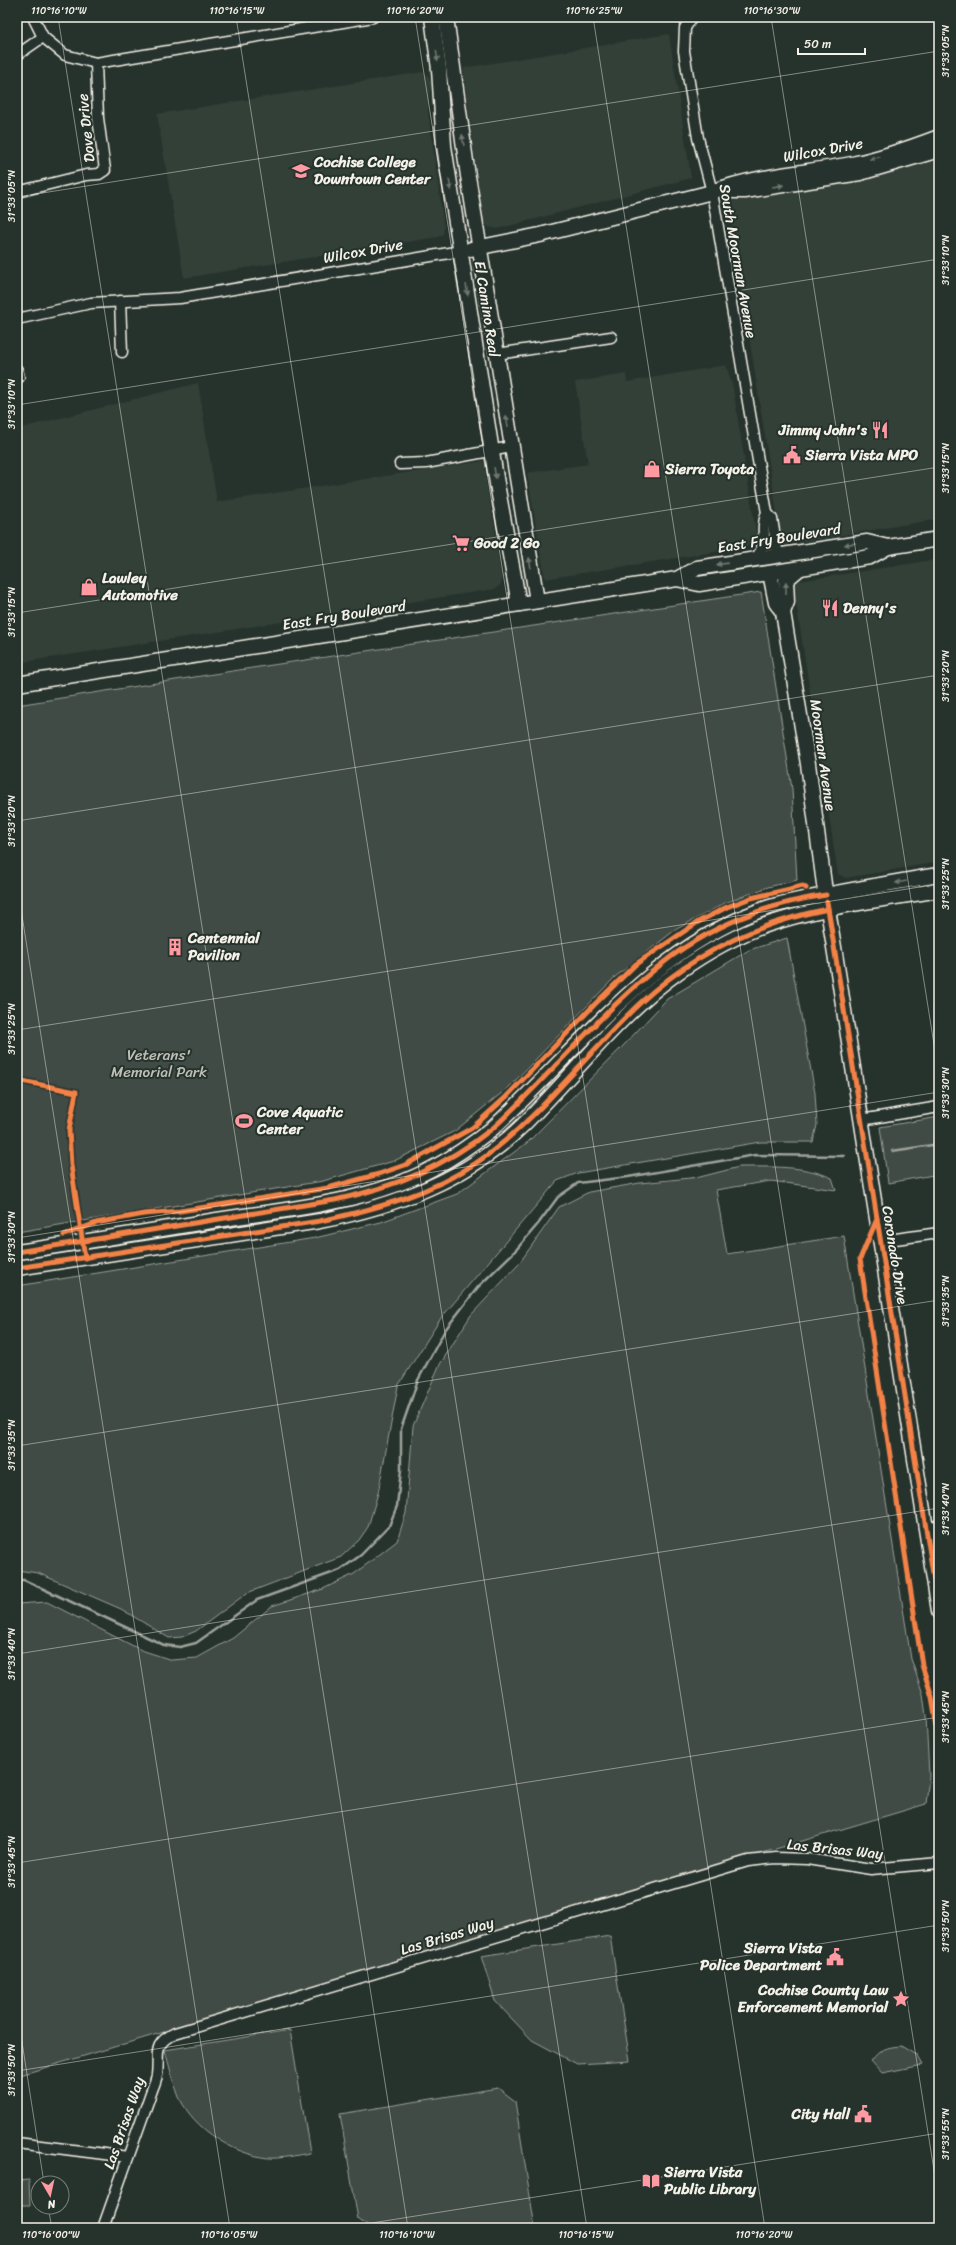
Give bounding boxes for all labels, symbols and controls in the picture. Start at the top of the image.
text: 110°16'10"W [31,2,87,20]
text: 110°16'15"W [209,2,265,20]
text: 110°16'20"W [387,2,444,20]
text: 110°16'25"W [566,2,623,20]
text: 110°16'30"W [744,2,801,20]
text: 31°33'05"N [937,25,955,77]
scale bar [798,30,865,56]
text: 50 m [804,33,831,55]
one-way arrow [434,50,440,62]
street label: Dove Drive [69,92,103,164]
street label: Wilcox Drive [781,130,865,170]
one-way arrow [460,134,466,146]
place label: Cochise College Downtown Center [313,149,432,192]
one-way arrow [869,155,881,161]
school or university icon: Cochise College Downtown Center [291,161,311,181]
text: 31°33'05"N [3,170,21,222]
one-way arrow [447,179,453,191]
street label: South Moorman Avenue [712,182,764,341]
one-way arrow [772,183,784,189]
street label: Wilcox Drive [321,231,405,271]
text: 31°33'10"N [937,235,955,285]
street label: El Camino Real [467,259,508,360]
one-way arrow [464,284,470,296]
text: 31°33'10"N [3,379,21,429]
one-way arrow [504,415,510,427]
place label: Jimmy John's [778,417,868,443]
restaurant icon: Jimmy John's [870,420,890,440]
place label: Sierra Vista MPO [804,442,919,468]
text: 31°33'15"N [937,443,955,493]
public building icon: Sierra Vista MPO [782,445,802,465]
place label: Sierra Toyota [664,456,754,482]
shop icon: Sierra Toyota [642,459,662,479]
one-way arrow [492,467,498,480]
street label: East Fry Boulevard [715,515,844,561]
place label: Good 2 Go [473,530,540,556]
supermarket icon: Good 2 Go [451,533,471,553]
one-way arrow [844,541,857,547]
one-way arrow [527,557,533,569]
one-way arrow [716,561,728,567]
place label: Lawley Automotive [101,565,178,608]
shop icon: Lawley Automotive [79,577,99,597]
one-way arrow [783,581,789,594]
text: 31°33'15"N [3,587,21,637]
street label: East Fry Boulevard [280,592,409,638]
place label: Denny's [843,595,897,621]
restaurant icon: Denny's [820,598,840,618]
text: 31°33'20"N [937,650,955,702]
street label: Moorman Avenue [802,697,844,813]
text: 31°33'20"N [3,795,21,847]
text: 31°33'25"N [937,858,955,910]
one-way arrow [894,879,907,885]
place label: Centennial Pavilion [187,925,260,968]
building icon: Centennial Pavilion [165,937,185,957]
text: 31°33'25"N [3,1003,21,1055]
park label: Veterans' Memorial Park [111,1042,207,1085]
text: 31°33'30"N [937,1067,955,1119]
place label: Cove Aquatic Center [256,1099,343,1142]
sports icon: Cove Aquatic Center [234,1111,254,1131]
street label: Coronado Drive [874,1204,916,1306]
text: 31°33'30"N [3,1211,21,1263]
text: 31°33'35"N [937,1275,955,1327]
text: 31°33'35"N [3,1419,21,1471]
text: 31°33'40"N [937,1483,955,1535]
text: 31°33'40"N [3,1628,21,1680]
text: 31°33'45"N [937,1691,955,1743]
street label: Las Brisas Way [786,1831,885,1867]
text: 31°33'45"N [3,1836,21,1888]
text: 31°33'50"N [937,1900,955,1952]
street label: Las Brisas Way [397,1909,497,1963]
place label: Sierra Vista Police Department [700,1935,822,1978]
public building icon: Sierra Vista Police Department [825,1947,845,1967]
place label: Cochise County Law Enforcement Memorial [738,1977,889,2020]
place icon: Cochise County Law Enforcement Memorial [891,1989,911,2009]
text: 31°33'50"N [3,2044,21,2096]
street label: Las Brisas Way [96,2073,152,2173]
place label: City Hall [791,2101,851,2127]
public building icon: City Hall [853,2104,873,2124]
text: 31°33'55"N [937,2108,955,2160]
place label: Sierra Vista Public Library [663,2159,757,2202]
library icon: Sierra Vista Public Library [641,2171,661,2191]
north arrow [30,2175,70,2215]
text: N [46,2194,58,2214]
text: 110°16'00"W [22,2226,80,2244]
text: 110°16'05"W [200,2226,258,2244]
text: 110°16'10"W [379,2226,435,2244]
text: 110°16'15"W [558,2226,614,2244]
text: 110°16'20"W [736,2226,793,2244]

